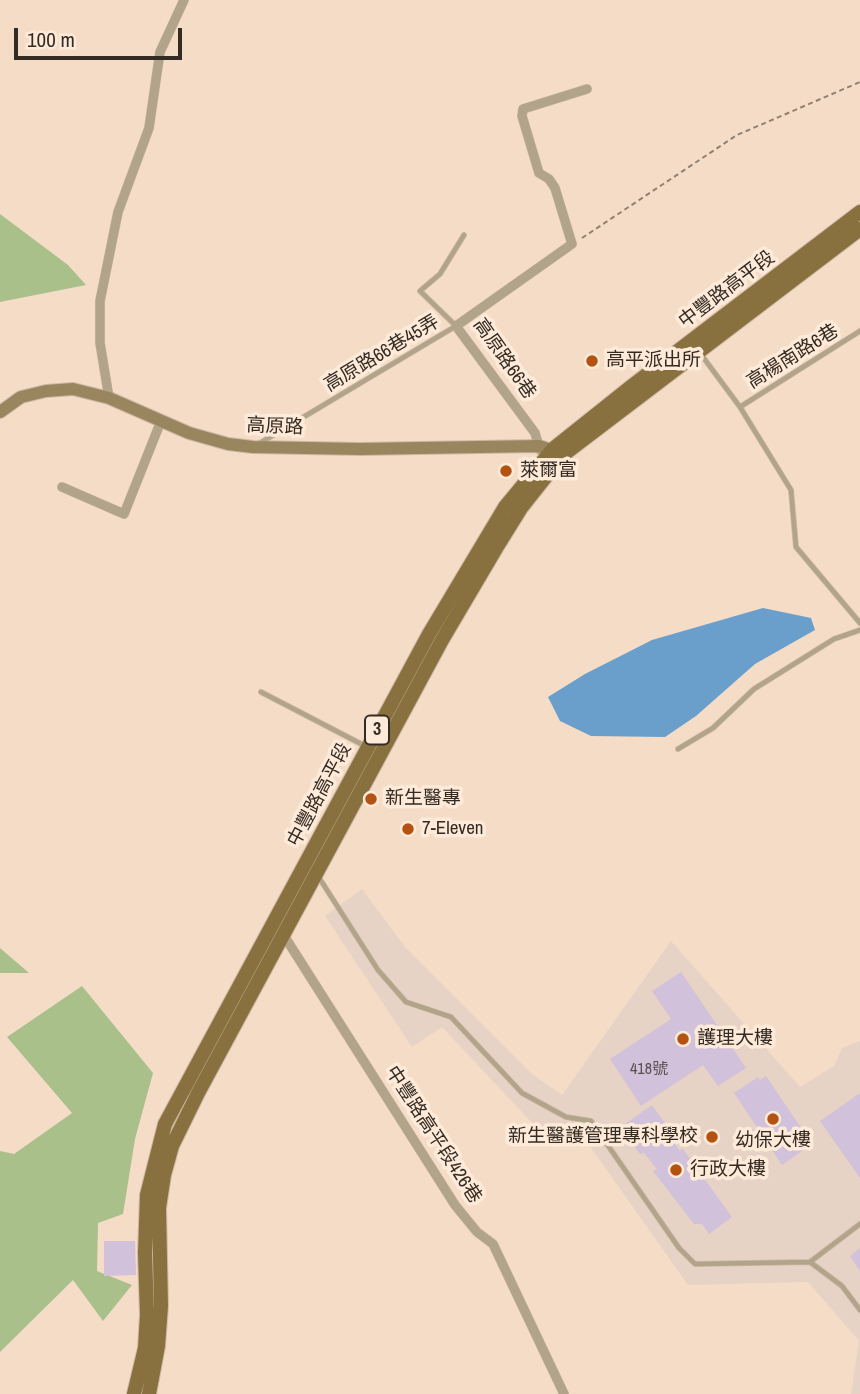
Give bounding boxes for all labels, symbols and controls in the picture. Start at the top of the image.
scale bar [18,14,186,58]
text: 100 m [27,25,75,54]
street label: 中豐路高平段 [675,247,779,333]
street label: 高原路66巷45弄 [321,311,443,397]
street label: 高原路66巷 [468,314,540,404]
street label: 高楊南路6巷 [743,320,843,394]
place label: 高平派出所 [606,350,701,372]
marker: 高平派出所 [584,353,600,369]
street label: 高原路 [246,415,304,439]
place label: 萊爾富 [520,460,577,482]
marker: 萊爾富 [498,463,514,479]
road number: 3 [365,716,389,744]
street label: 中豐路高平段 [283,739,357,851]
place label: 新生醫專 [385,788,461,810]
marker: 新生醫專 [363,791,379,807]
place label: 7-Eleven [422,818,483,840]
marker: 7-Eleven [400,821,416,837]
place label: 護理大樓 [697,1028,773,1050]
marker: 護理大樓 [675,1031,691,1047]
house number: 418號 [630,1060,668,1080]
street label: 中豐路高平段426巷 [380,1062,486,1208]
marker: 幼保大樓 [765,1111,781,1127]
place label: 新生醫護管理專科學校 [508,1126,698,1148]
marker: 新生醫護管理專科學校 [704,1129,720,1145]
place label: 幼保大樓 [735,1130,811,1152]
place label: 行政大樓 [690,1159,766,1181]
marker: 行政大樓 [668,1162,684,1178]

